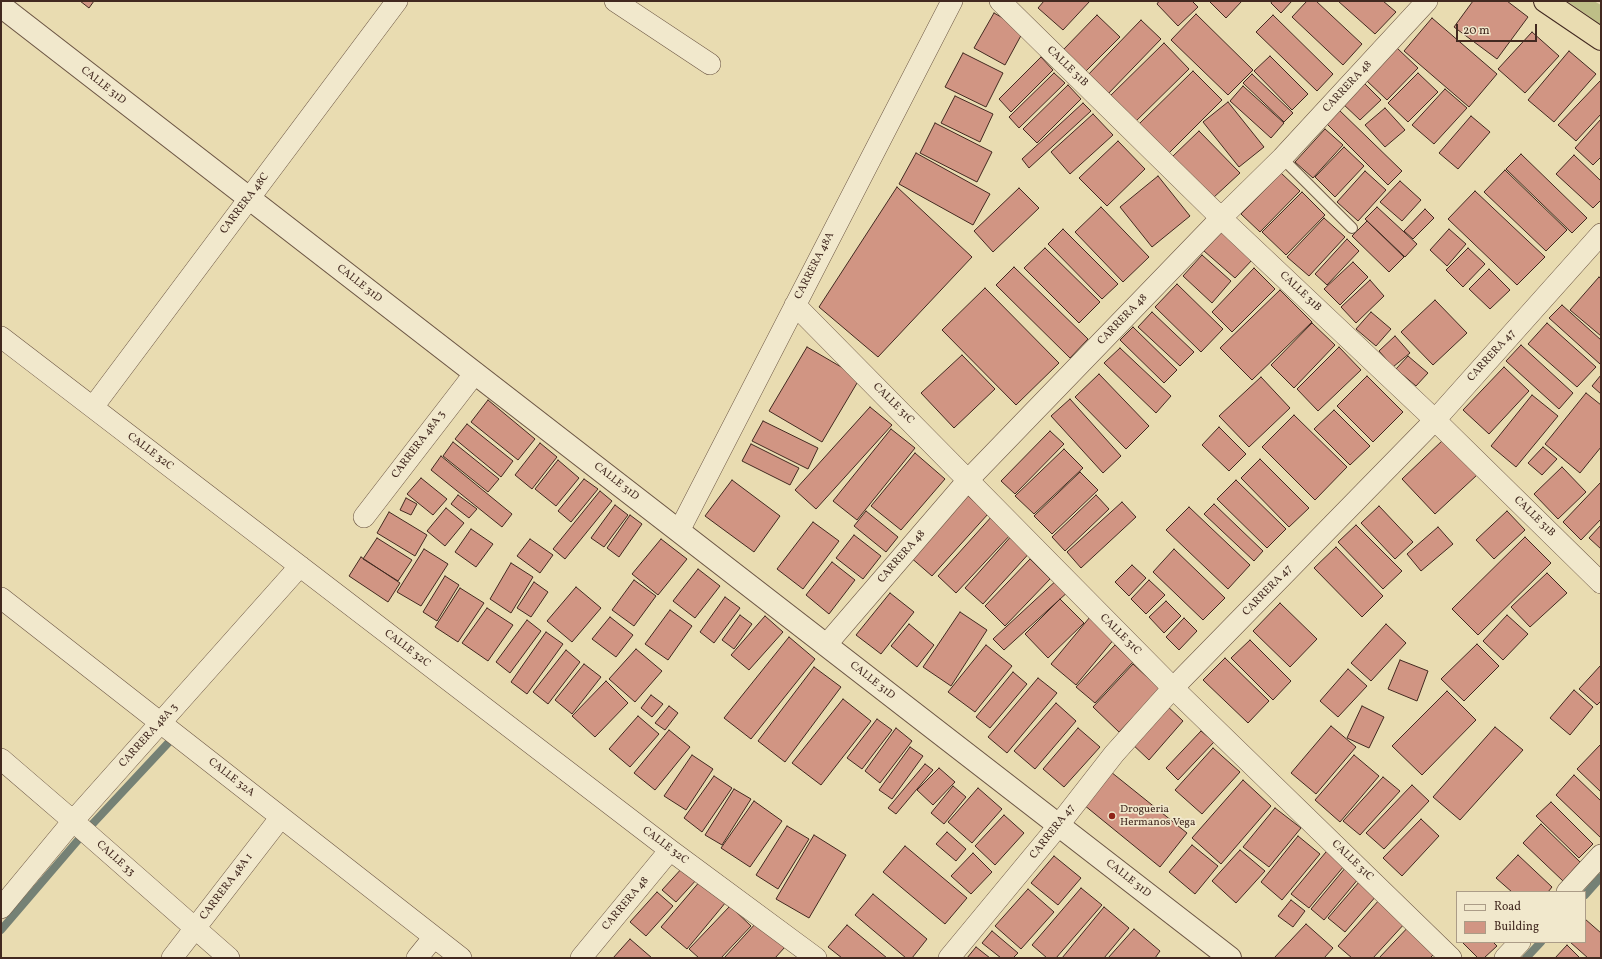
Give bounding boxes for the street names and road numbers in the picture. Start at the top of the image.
street label: CALLE 31B [1043,44,1091,90]
street label: CARRERA 48 [1321,58,1375,116]
street label: CALLE 31D [78,64,128,108]
street label: CARRERA 48C [218,171,272,237]
street label: CARRERA 48A [792,230,838,302]
street label: CALLE 31D [334,262,384,306]
street label: CALLE 31B [1276,269,1324,315]
street label: CARRERA 48 [1095,292,1151,348]
street label: CARRERA 47 [1465,327,1519,385]
street label: CALLE 31C [870,381,916,427]
street label: CARRERA 48A 3 [389,409,449,481]
street label: CALLE 32C [124,430,176,474]
street label: CALLE 31D [591,460,641,504]
street label: CALLE 31B [1510,494,1558,540]
street label: CARRERA 48 [875,528,929,586]
street label: CARRERA 47 [1240,563,1296,619]
street label: CALLE 31C [1097,612,1143,658]
street label: CALLE 32C [381,627,433,671]
street label: CALLE 31D [847,659,897,703]
street label: CARRERA 48A 3 [117,701,181,771]
street label: CALLE 32A [205,756,257,800]
street label: CARRERA 47 [1028,802,1078,862]
street label: CALLE 32C [639,824,691,868]
street label: CALLE 33 [93,838,137,880]
street label: CALLE 31C [1328,838,1376,884]
street label: CARRERA 48A 1 [198,851,256,923]
street label: CALLE 31D [1103,857,1153,901]
street label: CARRERA 48 [600,875,652,933]

